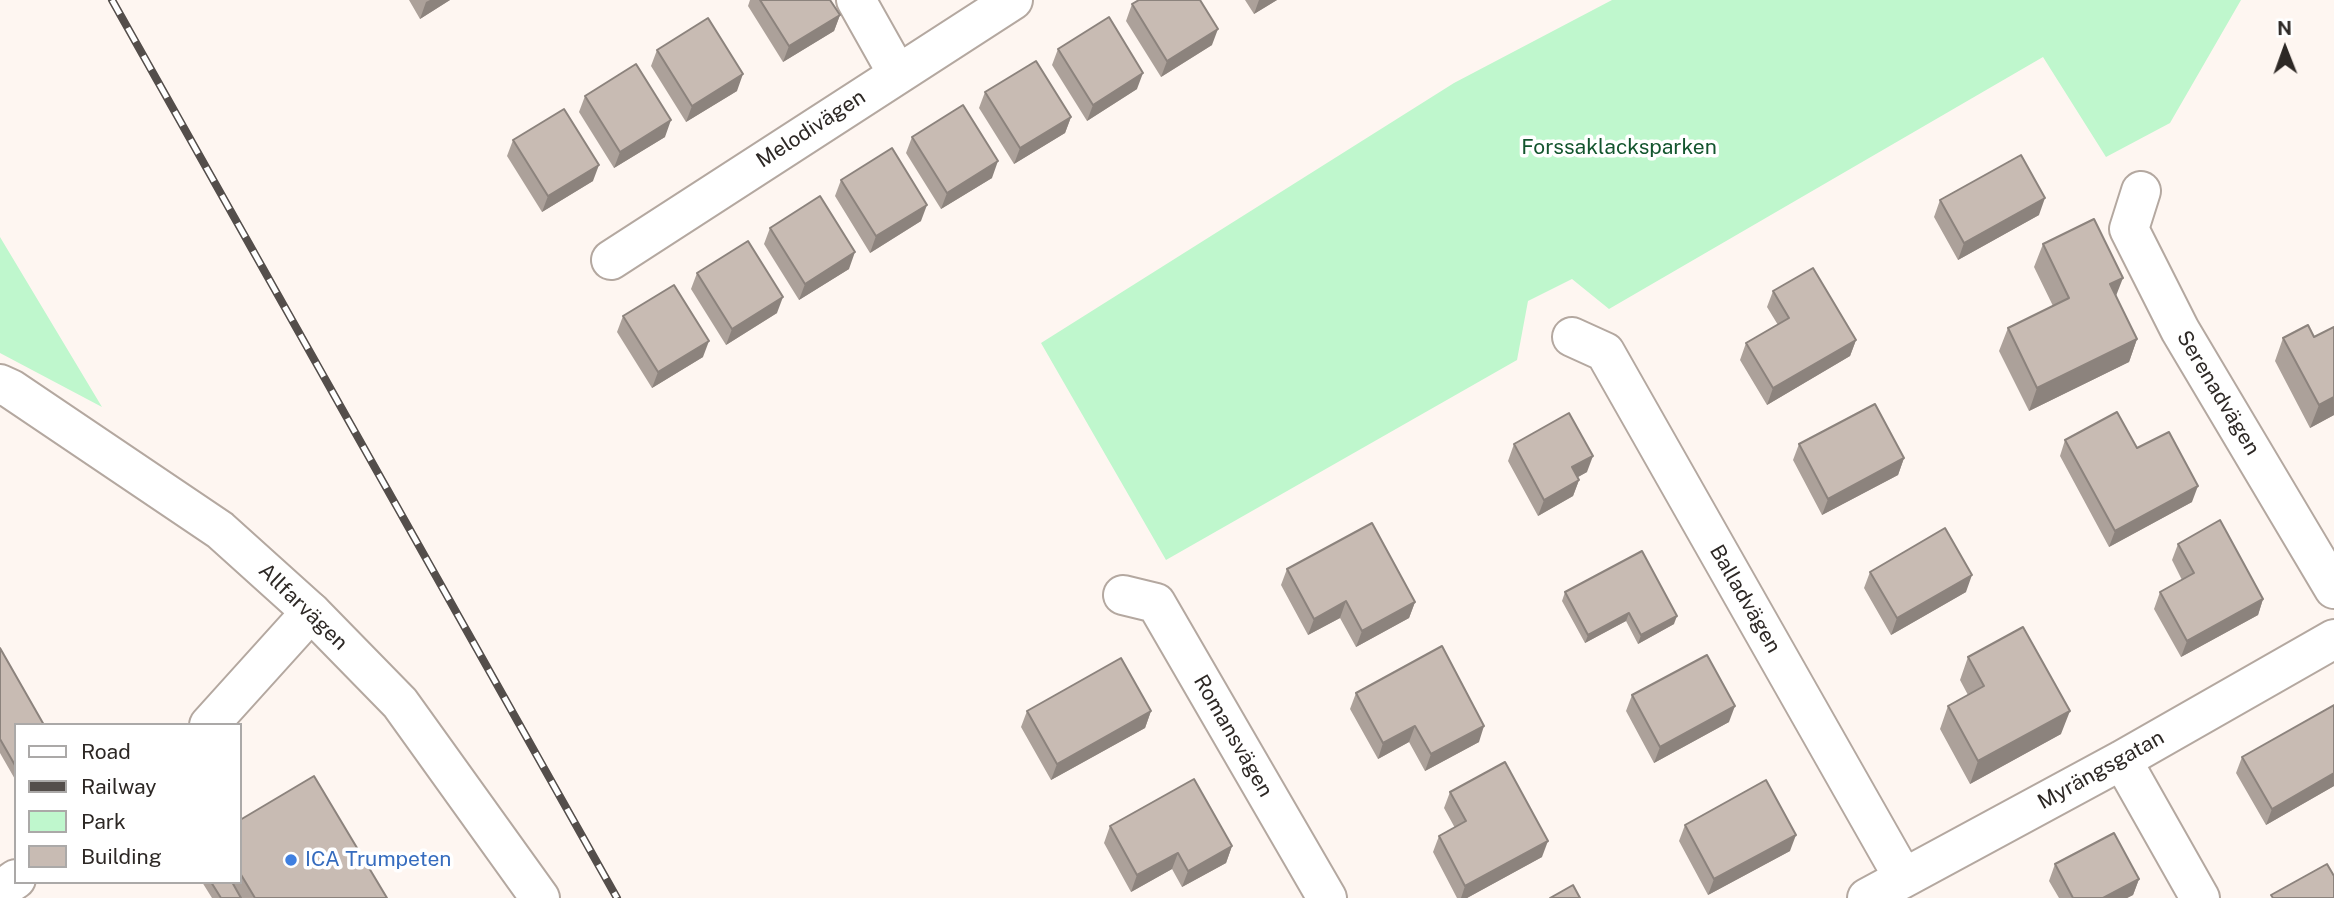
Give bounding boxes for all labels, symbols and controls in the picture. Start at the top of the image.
north arrow [2250,14,2320,84]
text: N [2277,17,2292,39]
street label: Melodivägen [752,84,870,174]
park label: Forssaklacksparken [1521,135,1717,161]
street label: Serenadvägen [2171,326,2265,460]
street label: Balladvägen [1704,540,1786,658]
street label: Allfarvägen [253,558,353,656]
street label: Romansvägen [1188,670,1278,802]
legend [14,723,242,884]
street label: Myrängsgatan [2033,725,2169,815]
text: Road [81,739,131,764]
text: Railway [81,774,157,799]
text: Park [81,809,126,834]
text: Building [81,844,162,869]
place label: ICA Trumpeten [305,847,451,873]
marker: ICA Trumpeten [283,852,299,868]

